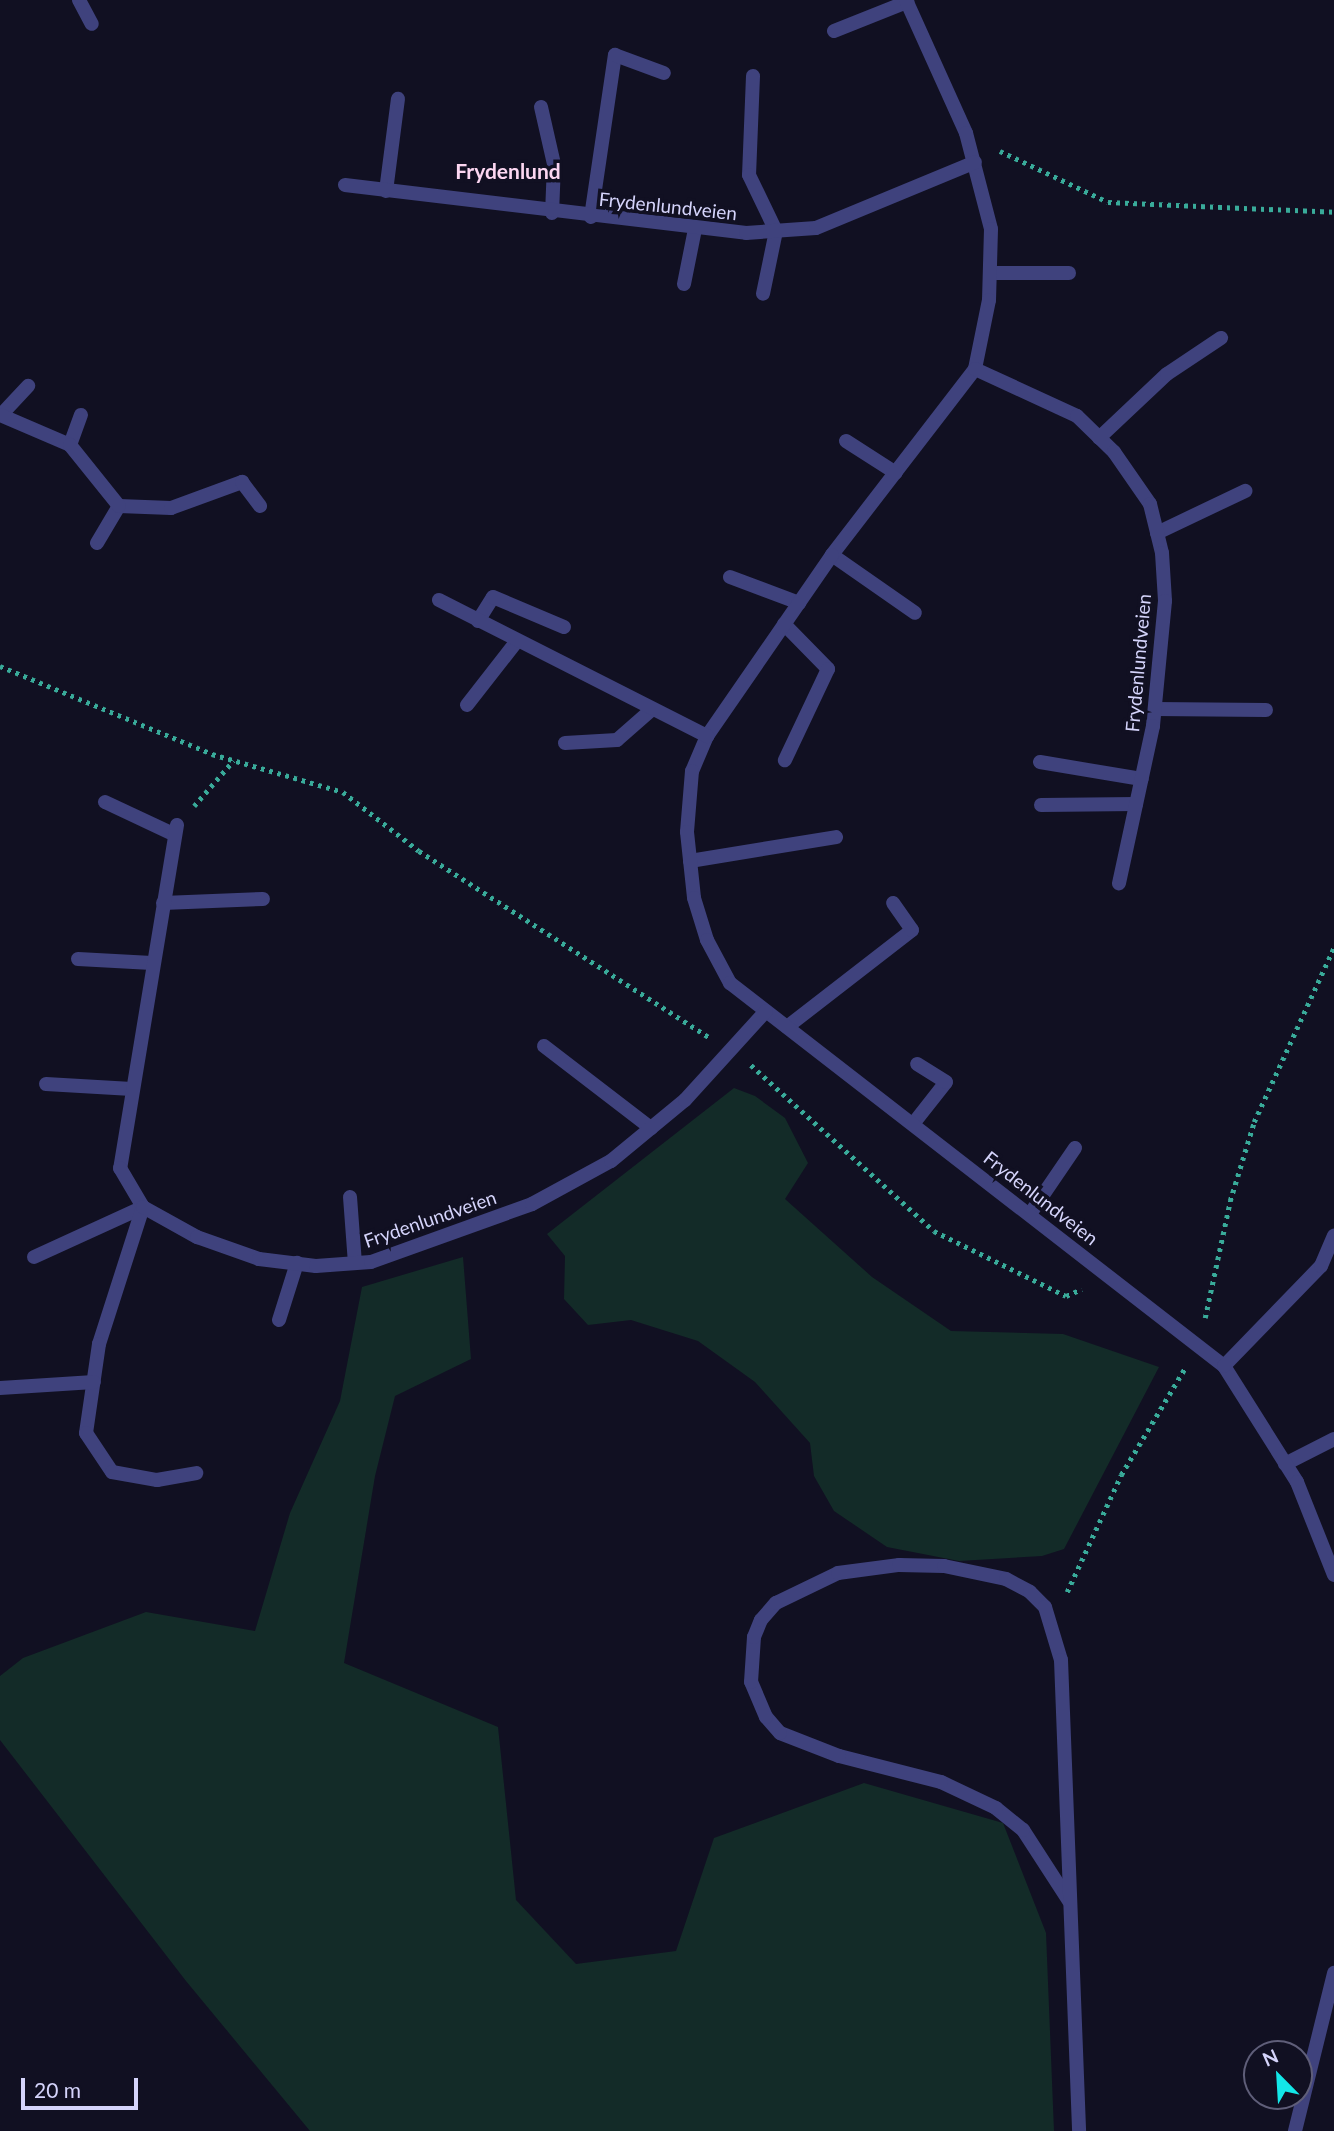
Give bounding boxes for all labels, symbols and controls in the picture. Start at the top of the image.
district label: Frydenlund [455,158,561,184]
street label: Frydenlundveien [598,187,738,225]
street label: Frydenlundveien [1121,593,1155,733]
street label: Frydenlundveien [979,1146,1103,1250]
street label: Frydenlundveien [361,1186,499,1252]
north arrow [1243,2040,1313,2110]
text: N [1259,2044,1281,2071]
scale bar [24,2064,142,2108]
text: 20 m [34,2077,81,2102]

